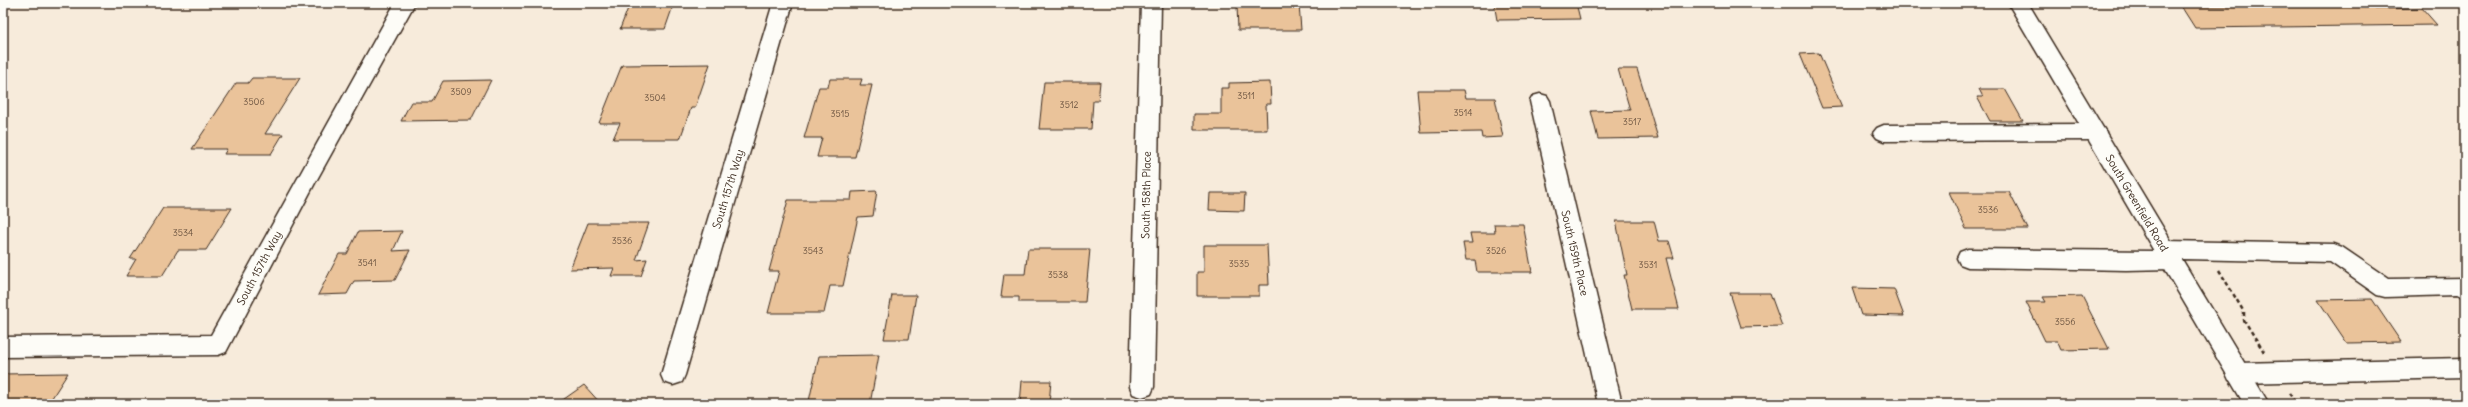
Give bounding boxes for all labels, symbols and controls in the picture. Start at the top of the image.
house number: 3509 [450,86,472,97]
house number: 3511 [1237,90,1255,101]
house number: 3504 [644,92,666,103]
house number: 3506 [243,96,265,107]
house number: 3512 [1060,99,1078,110]
house number: 3514 [1453,107,1473,118]
house number: 3515 [830,108,850,119]
house number: 3517 [1623,116,1642,127]
street label: South 157th Way [709,148,747,230]
street label: South 158th Place [1138,151,1154,239]
street label: South Greenfield Road [2102,152,2172,255]
house number: 3536 [1978,204,1998,215]
street label: South 159th Place [1558,209,1592,297]
house number: 3534 [173,227,193,238]
street label: South 157th Way [234,228,284,308]
house number: 3536 [612,235,632,246]
house number: 3543 [803,245,823,256]
house number: 3526 [1486,245,1506,256]
house number: 3541 [358,257,376,268]
house number: 3535 [1229,258,1249,269]
house number: 3531 [1639,259,1657,270]
house number: 3538 [1048,269,1068,280]
house number: 3556 [2055,316,2075,327]

